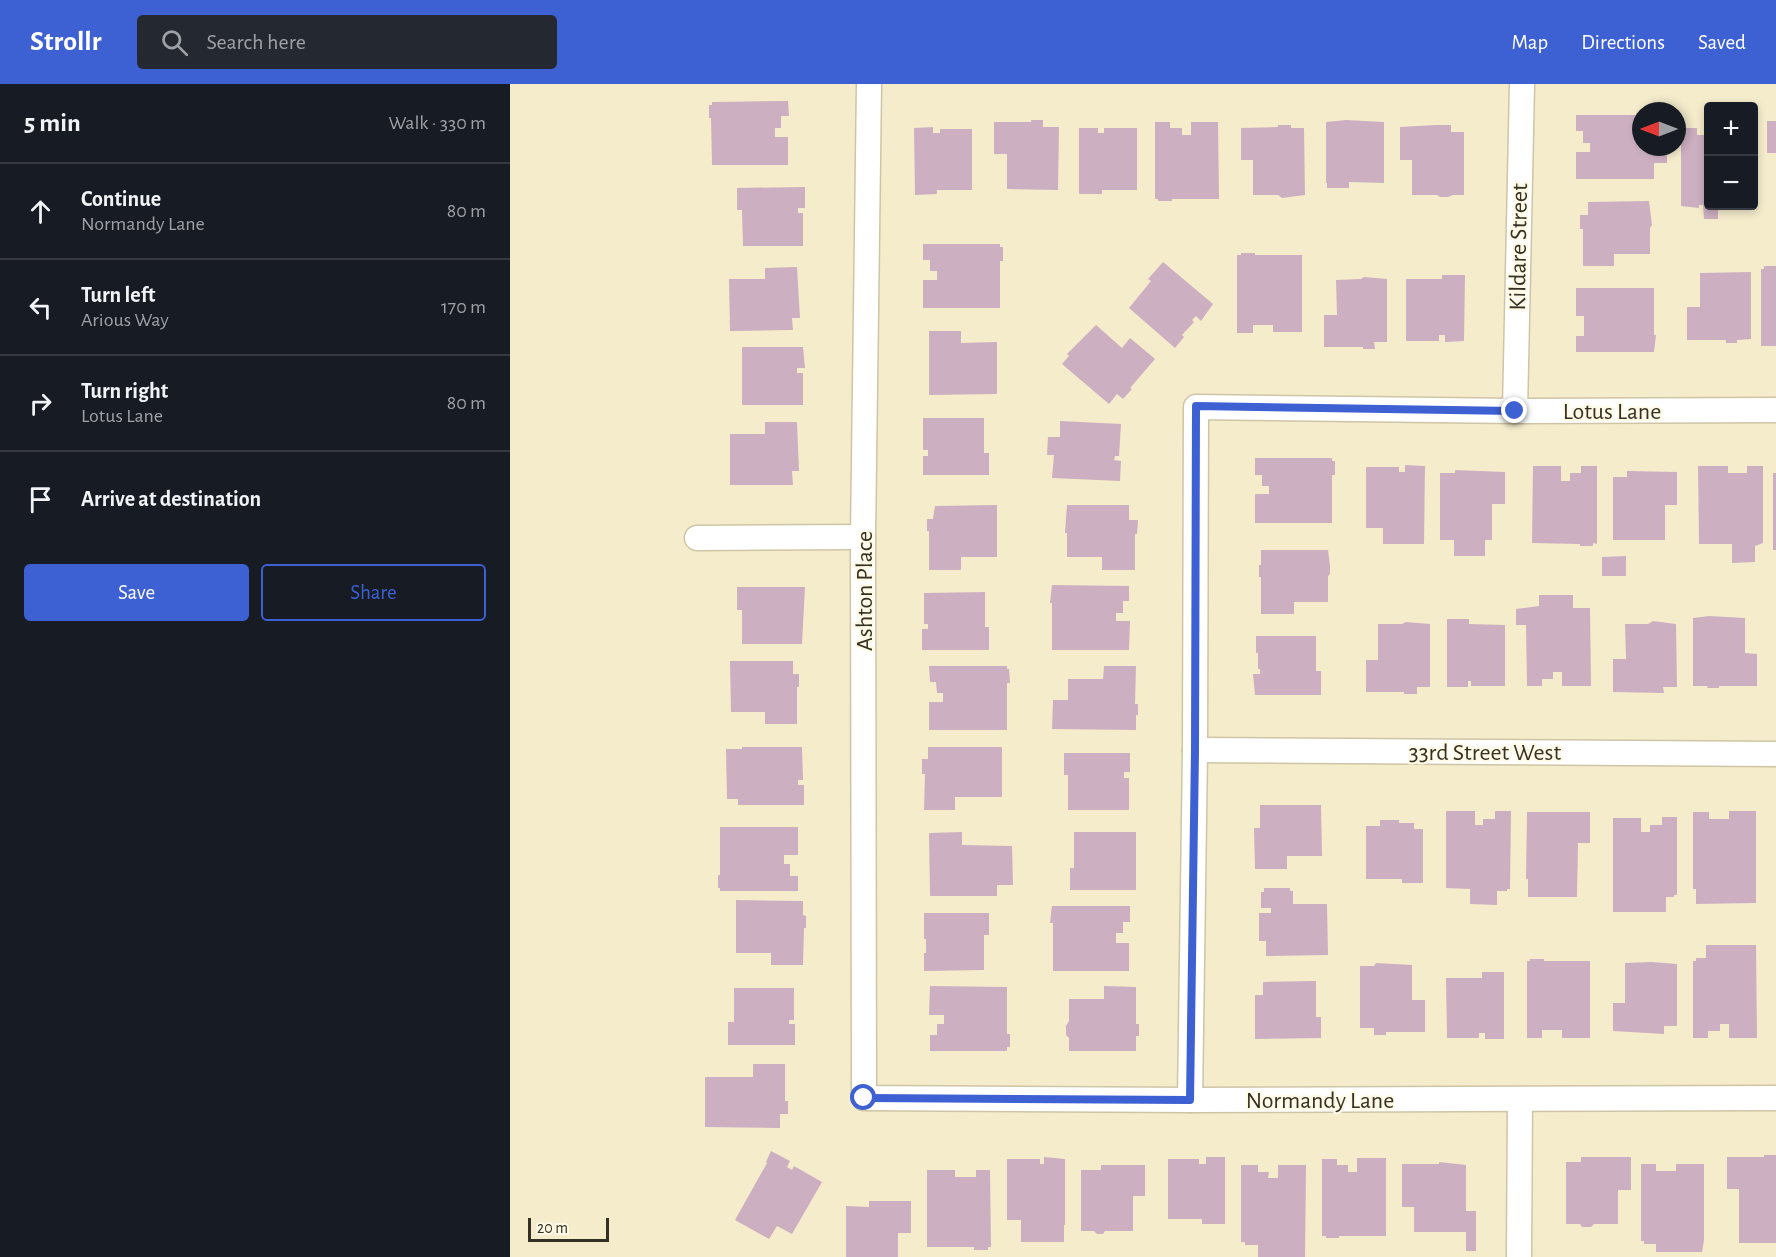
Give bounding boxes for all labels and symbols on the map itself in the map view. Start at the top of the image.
north arrow [1632,102,1686,156]
street label: Kildare Street [1506,183,1532,311]
route end [1501,397,1527,423]
street label: Lotus Lane [1563,400,1661,424]
street label: Ashton Place [853,531,877,651]
street label: 33rd Street West [1409,741,1562,765]
route start [850,1084,876,1110]
street label: Normandy Lane [1246,1089,1394,1113]
scale bar [528,1215,609,1242]

